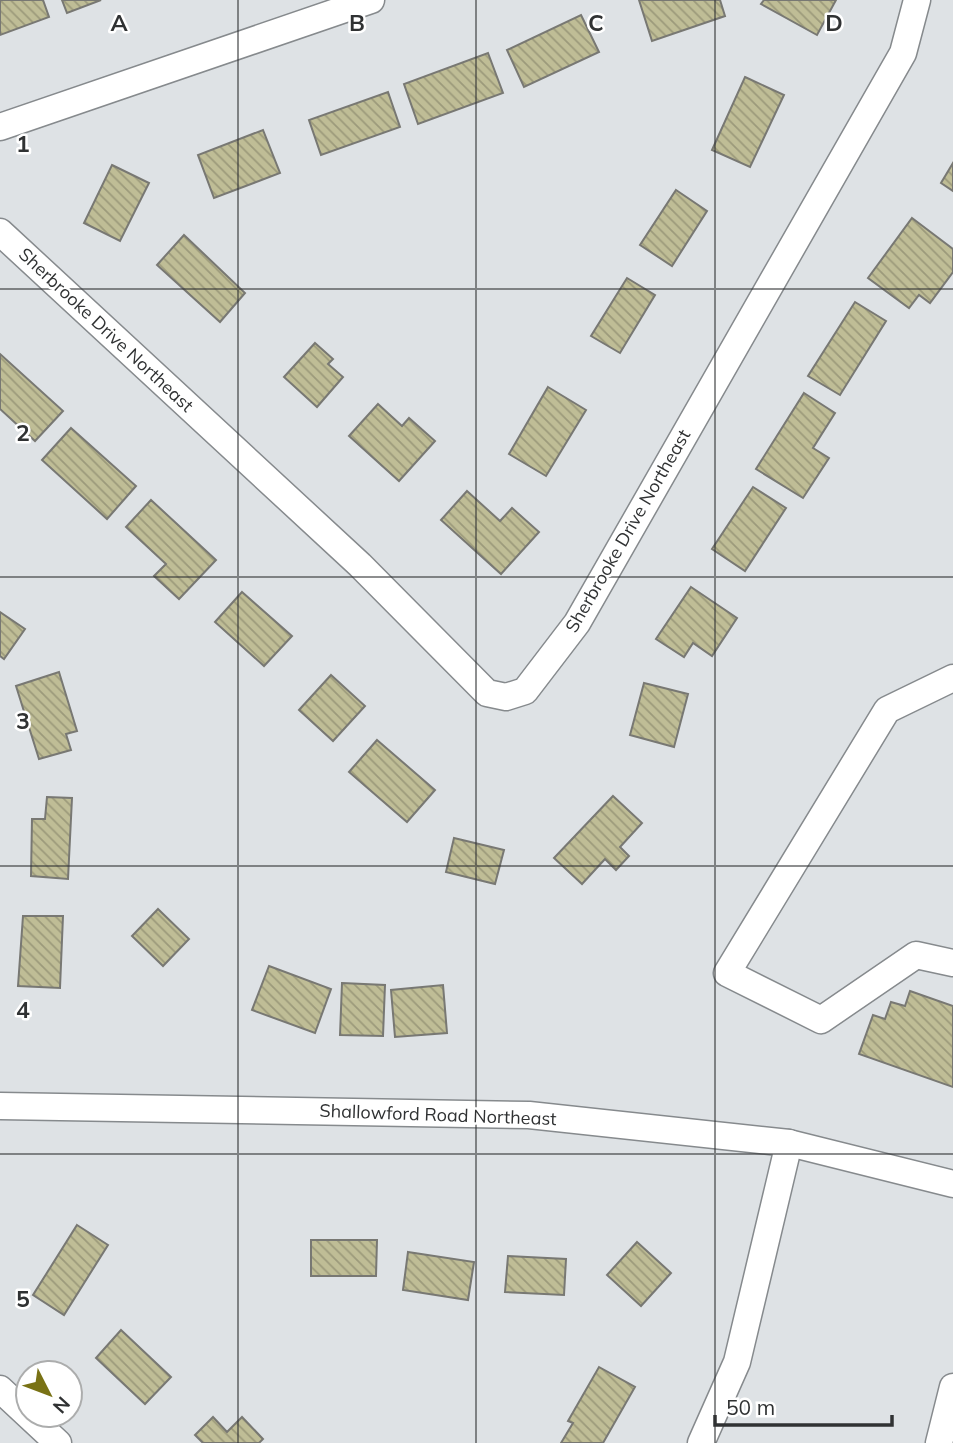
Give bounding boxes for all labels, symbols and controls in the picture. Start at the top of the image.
text: A [110,8,128,37]
text: B [349,8,365,37]
text: C [588,8,604,37]
text: D [825,8,843,37]
text: 1 [16,129,30,158]
street label: Sherbrooke Drive Northeast [14,242,199,417]
text: 2 [16,418,30,447]
street label: Sherbrooke Drive Northeast [560,425,695,636]
text: 3 [16,706,30,735]
text: 4 [16,995,30,1024]
street label: Shallowford Road Northeast [319,1099,557,1130]
text: 5 [16,1284,30,1313]
north arrow [14,1359,84,1429]
scale bar [715,1384,892,1428]
text: N [48,1392,75,1419]
text: 50 m [726,1394,775,1420]

